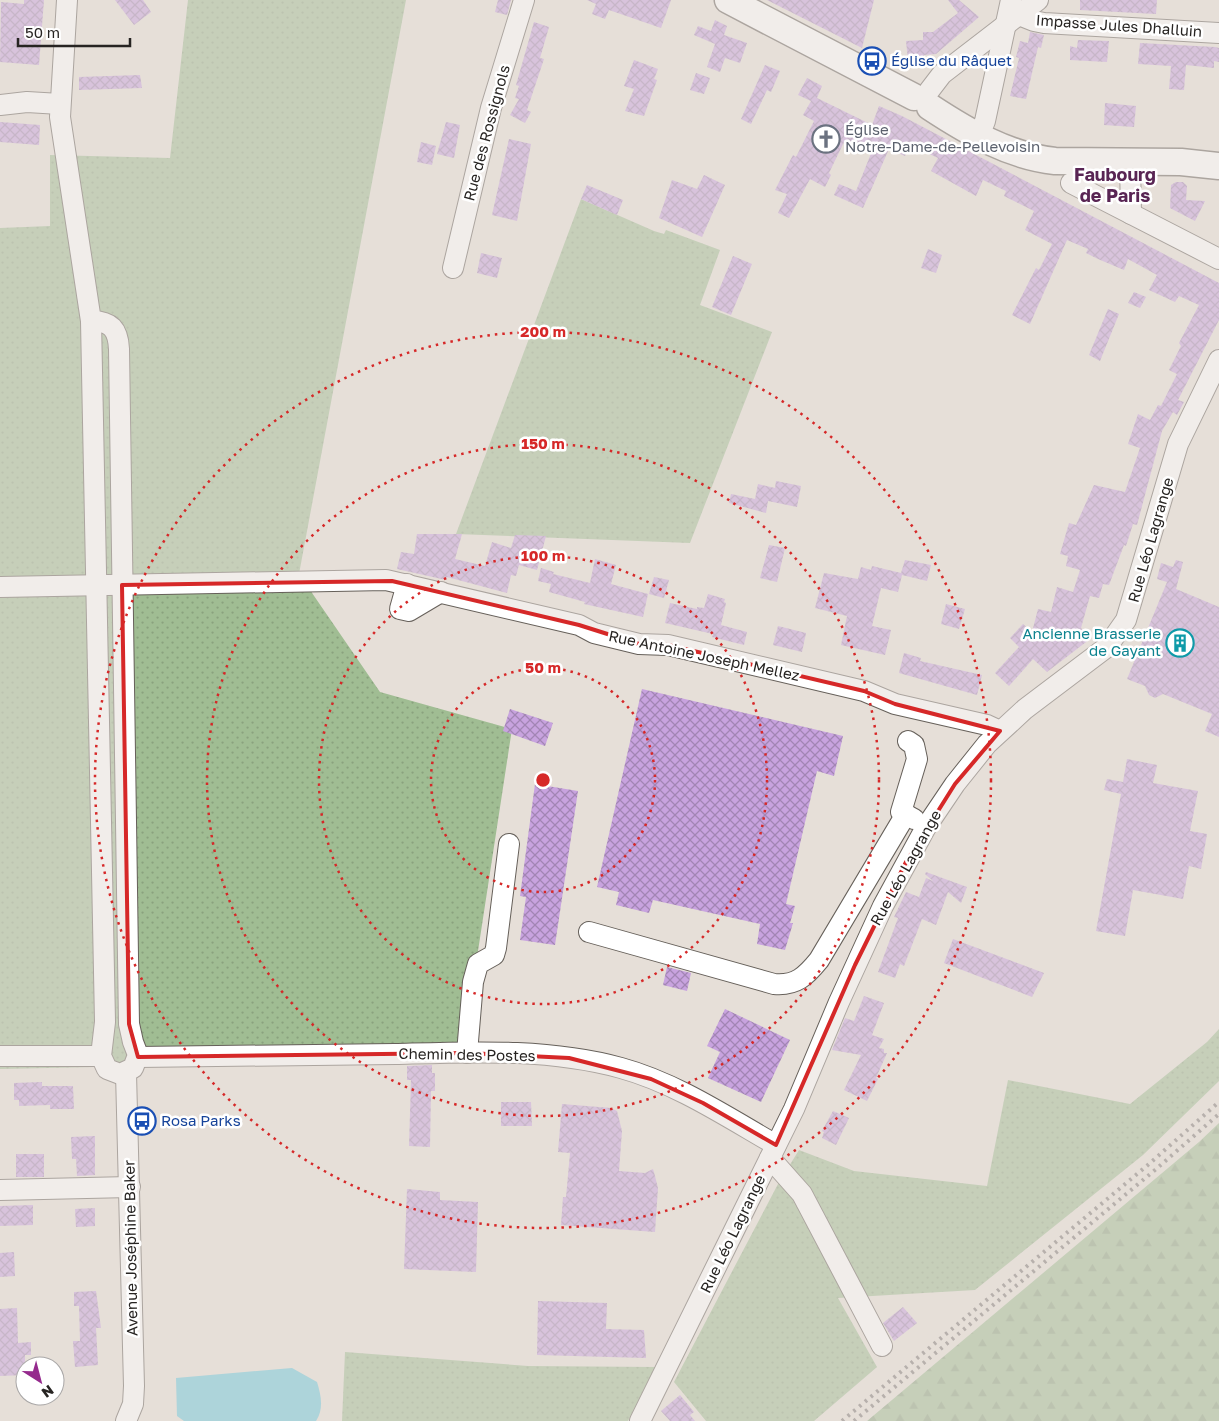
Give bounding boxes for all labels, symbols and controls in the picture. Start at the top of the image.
street label: Impasse Jules Dhalluin [1035,10,1203,40]
scale bar [18,15,130,47]
text: 50 m [25,23,60,41]
bus stop icon: Église du Râquet [857,46,887,76]
place label: Église du Râquet [891,51,1012,69]
street label: Rue des Rossignols [459,63,513,203]
place label: Église Notre-Dame-de-Pellevoisin [845,120,1040,155]
church icon: Église Notre-Dame-de-Pellevoisin [811,124,841,154]
district label: Faubourg de Paris [1074,163,1156,206]
text: 200 m [520,322,566,340]
text: 150 m [521,434,565,452]
street label: Rue Léo Lagrange [1124,475,1177,604]
text: 100 m [521,546,565,564]
place label: Ancienne Brasserie de Gayant [1023,624,1161,659]
street label: Rue Antoine Joseph Mellez [607,626,802,684]
building icon: Ancienne Brasserie de Gayant [1165,628,1195,658]
text: 50 m [525,658,561,676]
centre of rings [534,771,552,789]
street label: Rue Léo Lagrange [866,806,944,928]
street label: Chemin des Postes [398,1044,536,1064]
bus stop icon: Rosa Parks [127,1106,157,1136]
place label: Rosa Parks [161,1111,241,1129]
street label: Avenue Joséphine Baker [119,1160,141,1336]
street label: Rue Léo Lagrange [696,1171,769,1295]
north arrow [15,1356,65,1406]
text: N [39,1382,57,1402]

